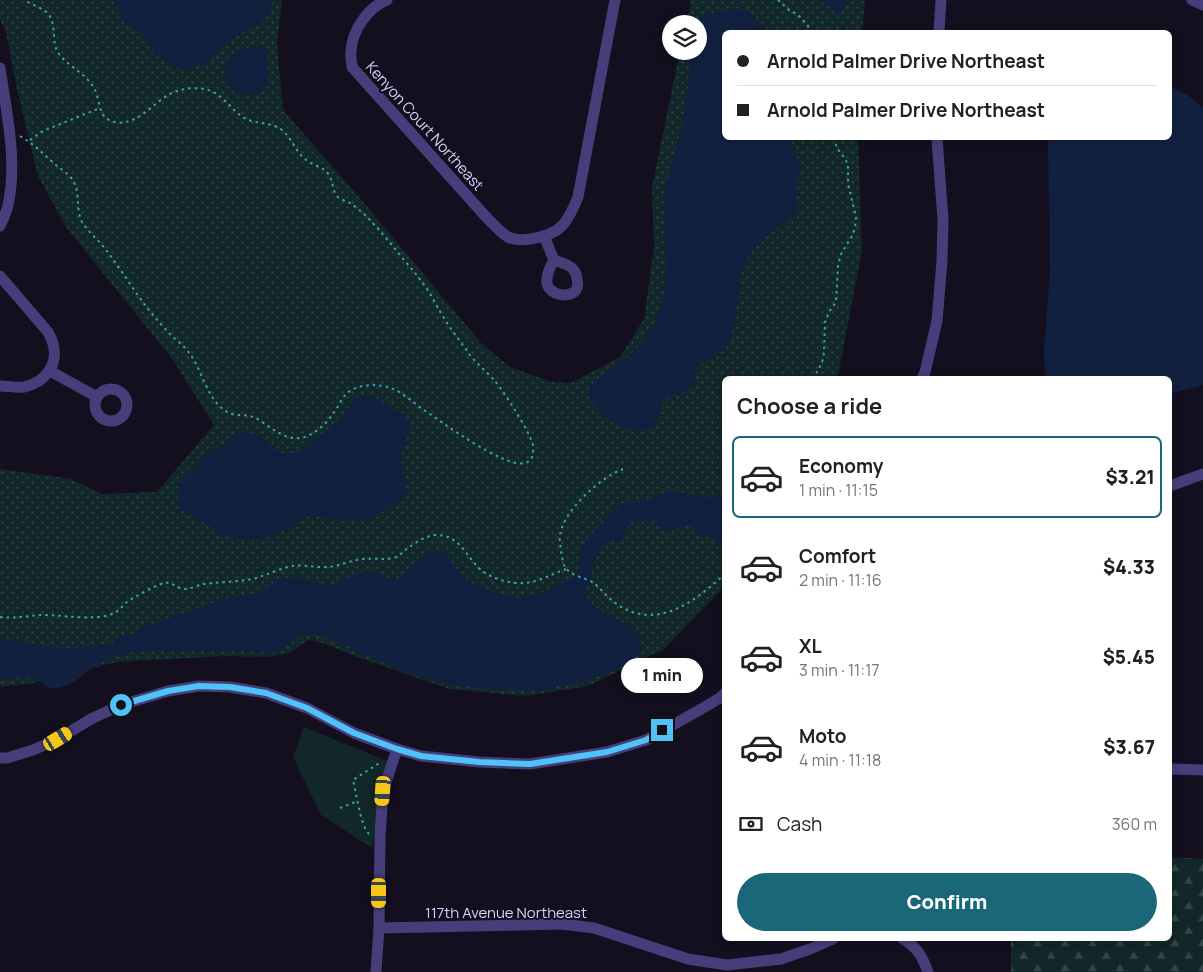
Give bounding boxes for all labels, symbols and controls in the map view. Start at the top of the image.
map controls [662,15,707,60]
button: layers [662,15,707,60]
text: Arnold Palmer Drive Northeast [767,48,1045,74]
street label: Kenyon Court Northeast [361,57,489,195]
text: Arnold Palmer Drive Northeast [767,97,1045,123]
text: Choose a ride [737,391,882,421]
text: Economy [799,453,883,479]
icon: car [739,455,784,500]
text: $3.21 [1105,464,1155,490]
text: 1 min · 11:15 [799,479,878,501]
text: Comfort [799,543,876,569]
icon: car [739,545,784,590]
text: $4.33 [1103,554,1155,580]
text: 2 min · 11:16 [799,569,882,591]
text: XL [799,633,822,659]
icon: car [739,635,784,680]
text: $5.45 [1103,644,1155,670]
callout: 1 min [621,658,703,692]
text: 3 min · 11:17 [799,659,879,681]
text: 1 min [642,664,682,686]
route start [110,694,132,716]
route end [651,719,673,741]
text: Moto [799,723,846,749]
car [41,725,74,753]
icon: car [739,725,784,770]
text: $3.67 [1103,734,1155,760]
text: 4 min · 11:18 [799,749,881,771]
car [374,776,391,806]
icon: cash [737,810,765,838]
text: Cash [777,811,822,837]
text: 360 m [1112,813,1157,835]
button: Confirm [737,873,1157,931]
car [371,878,386,908]
street label: 117th Avenue Northeast [425,902,587,923]

